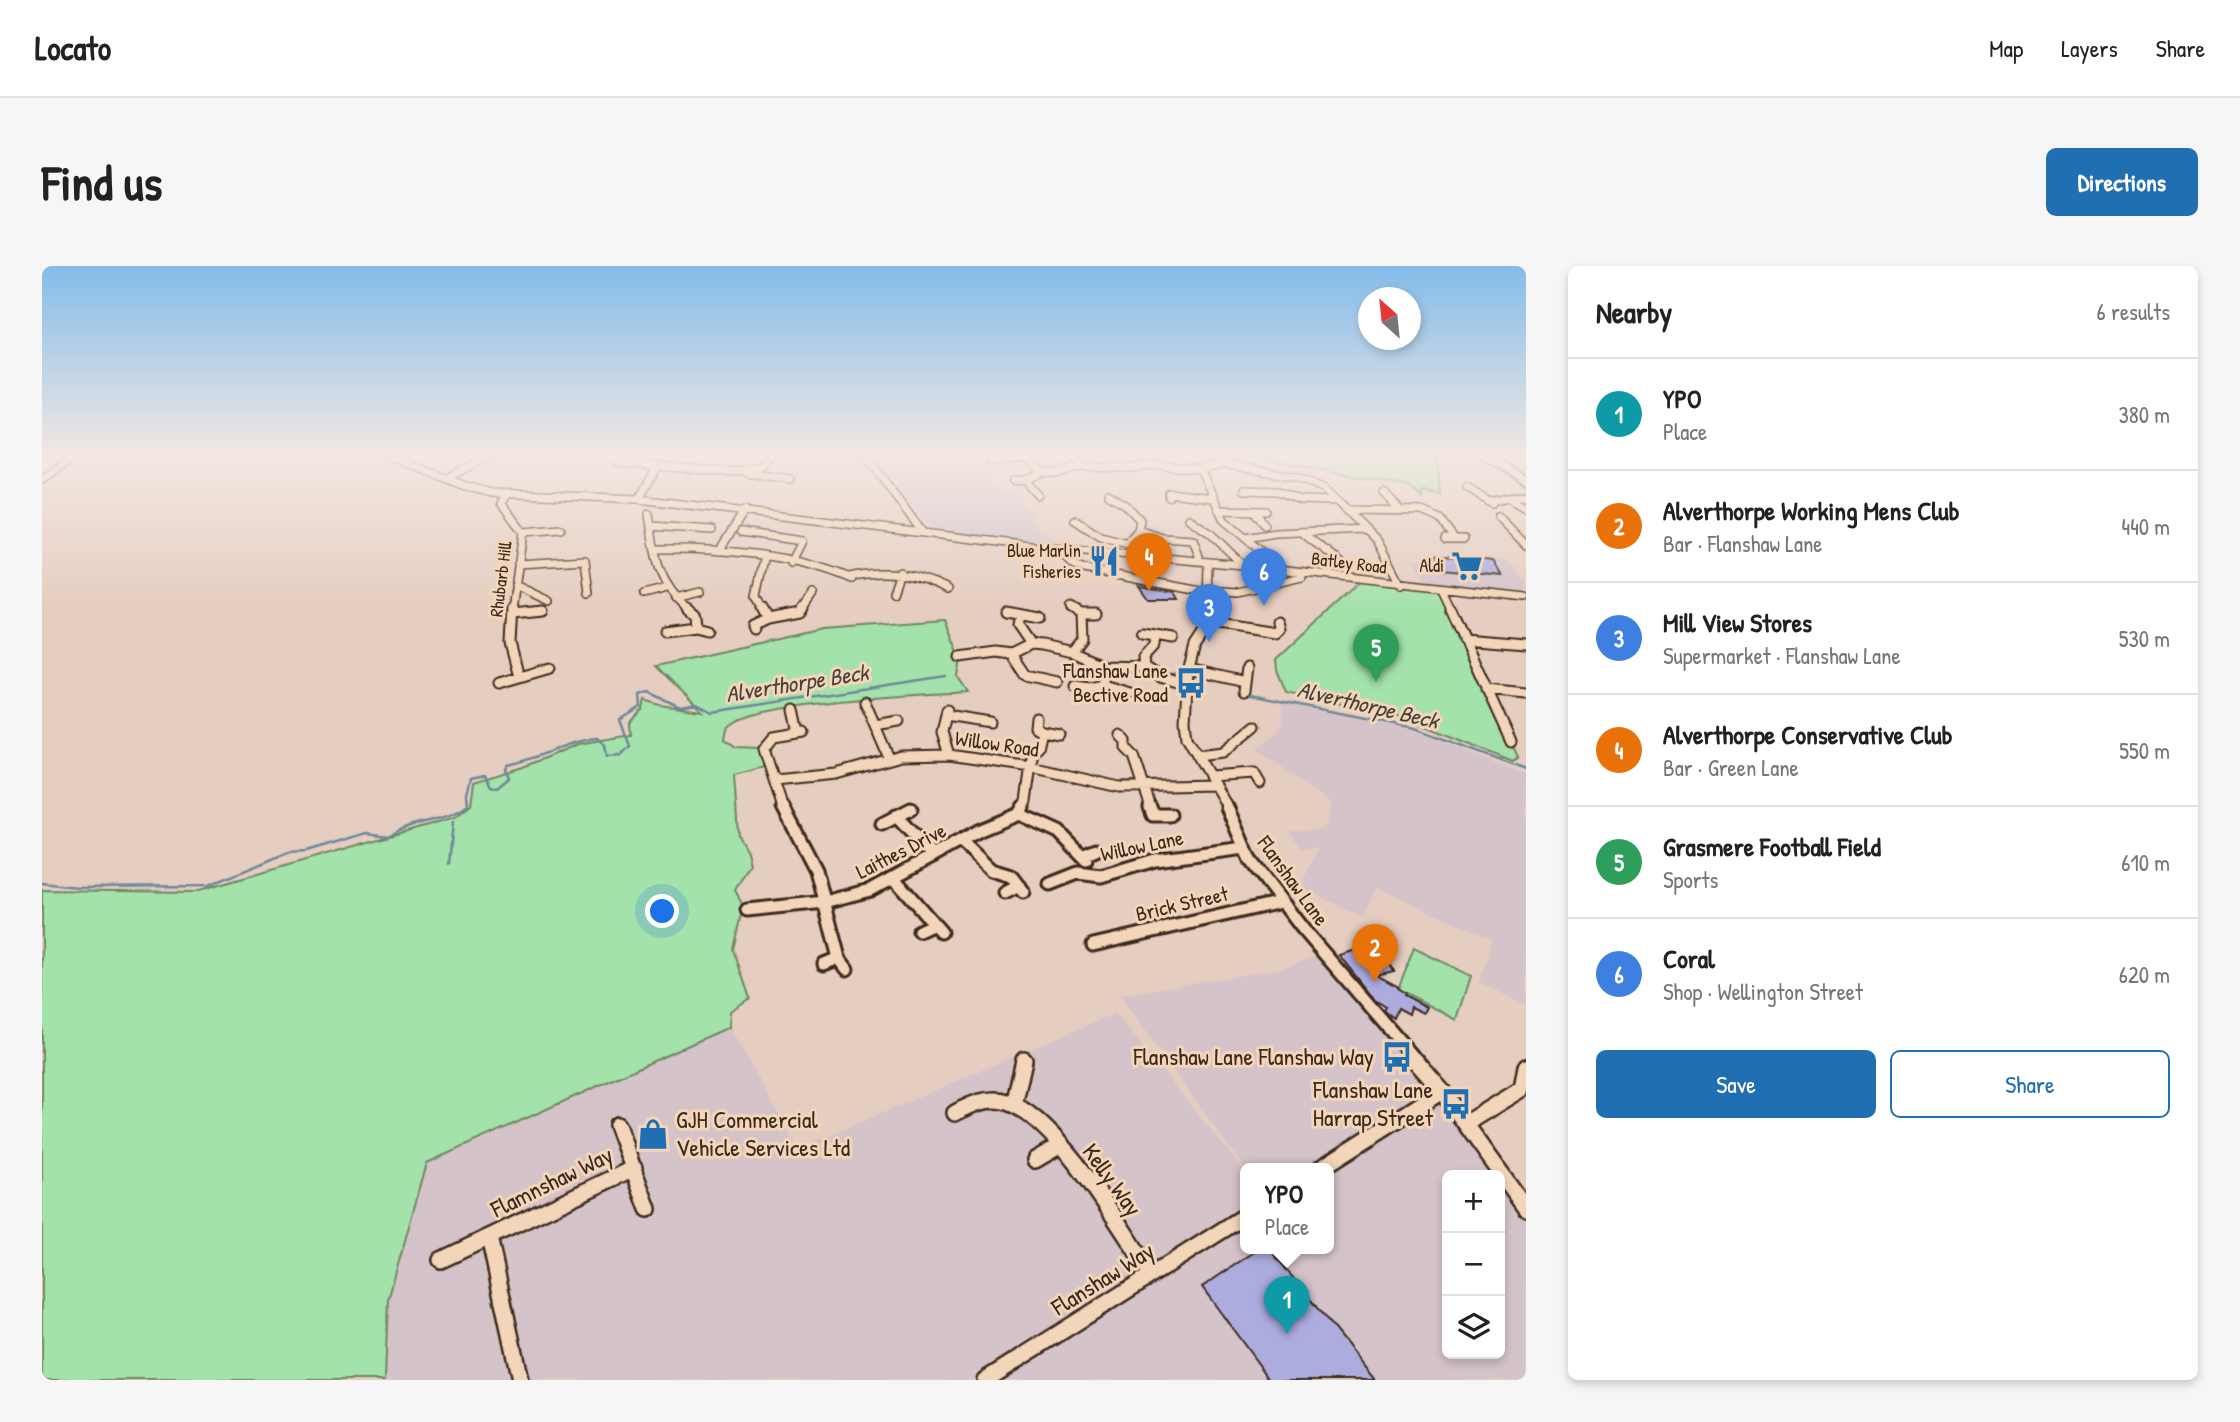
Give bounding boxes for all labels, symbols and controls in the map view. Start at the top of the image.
text: Locato [35,26,111,70]
text: Map [1989,32,2023,64]
text: Layers [2061,32,2118,64]
text: Share [2156,32,2205,64]
button: Directions [2046,148,2198,216]
text: Find us [42,149,162,215]
north arrow [1358,287,1421,350]
text: Nearby [1596,292,1672,332]
text: 6 results [2097,296,2170,327]
text: YPO [1663,381,1701,416]
text: 1 [1615,399,1623,430]
text: 380 m [2119,399,2170,430]
text: Place [1663,416,1707,447]
text: Alverthorpe Working Mens Club [1663,493,1959,528]
text: 2 [1614,511,1624,542]
text: 440 m [2122,511,2170,542]
text: Bar · Flanshaw Lane [1663,528,1822,559]
pin: 4 [1126,533,1172,591]
place label: Blue Marlin Fisheries [1007,538,1081,584]
street label: Rhubarb Hill [483,539,518,618]
restaurant icon: Blue Marlin Fisheries [1087,544,1121,578]
street label: Batley Road [1310,545,1388,580]
pin: 6 [1241,548,1287,606]
supermarket icon: Aldi [1450,549,1484,583]
place label: Aldi [1419,553,1444,578]
pin: 3 [1186,584,1232,642]
text: Mill View Stores [1663,605,1812,640]
text: 3 [1614,623,1624,654]
text: 530 m [2119,623,2170,654]
pin: 5 [1353,624,1399,682]
text: Supermarket · Flanshaw Lane [1663,640,1901,671]
water label: Alverthorpe Beck [723,656,873,710]
place label: Flanshaw Lane Bective Road [1062,656,1168,709]
bus stop icon: Flanshaw Lane Bective Road [1174,666,1208,700]
water label: Alverthorpe Beck [1294,673,1444,737]
text: Alverthorpe Conservative Club [1663,717,1952,752]
street label: Willow Road [953,723,1041,764]
text: 4 [1615,735,1623,766]
text: 550 m [2119,735,2170,766]
text: Bar · Green Lane [1663,752,1799,783]
street label: Laithes Drive [851,815,951,886]
street label: Willow Lane [1098,823,1186,868]
street label: Flanshaw Lane [1250,829,1336,932]
text: Grasmere Football Field [1663,829,1881,864]
text: 5 [1614,847,1624,878]
text: 610 m [2121,847,2170,878]
text: Sports [1663,864,1718,895]
street label: Brick Street [1133,879,1232,928]
your location [645,894,679,928]
pin: 2 [1352,924,1398,982]
text: Coral [1663,941,1715,976]
text: 6 [1614,959,1624,990]
text: 620 m [2119,959,2170,990]
text: Shop · Wellington Street [1663,976,1863,1007]
place label: Flanshaw Lane Flanshaw Way [1132,1040,1374,1072]
bus stop icon: Flanshaw Lane Flanshaw Way [1380,1040,1414,1074]
button: Save [1596,1050,1876,1118]
button: Share [1890,1050,2170,1118]
place label: Flanshaw Lane Harrap Street [1312,1073,1434,1133]
bus stop icon: Flanshaw Lane Harrap Street [1439,1087,1473,1121]
place label: GJH Commercial Vehicle Services Ltd [676,1103,850,1163]
shop icon: GJH Commercial Vehicle Services Ltd [636,1117,670,1151]
street label: Kelly Way [1076,1137,1150,1222]
street label: Flamnshaw Way [484,1138,618,1225]
popup [1240,1163,1334,1254]
map controls [1442,1170,1505,1359]
button: + [1442,1170,1505,1233]
text: YPO [1265,1176,1303,1211]
text: Place [1265,1211,1309,1242]
button: − [1442,1233,1505,1296]
street label: Flanshaw Way [1044,1234,1160,1323]
pin: 1 [1264,1276,1310,1334]
button: layers [1442,1296,1505,1359]

